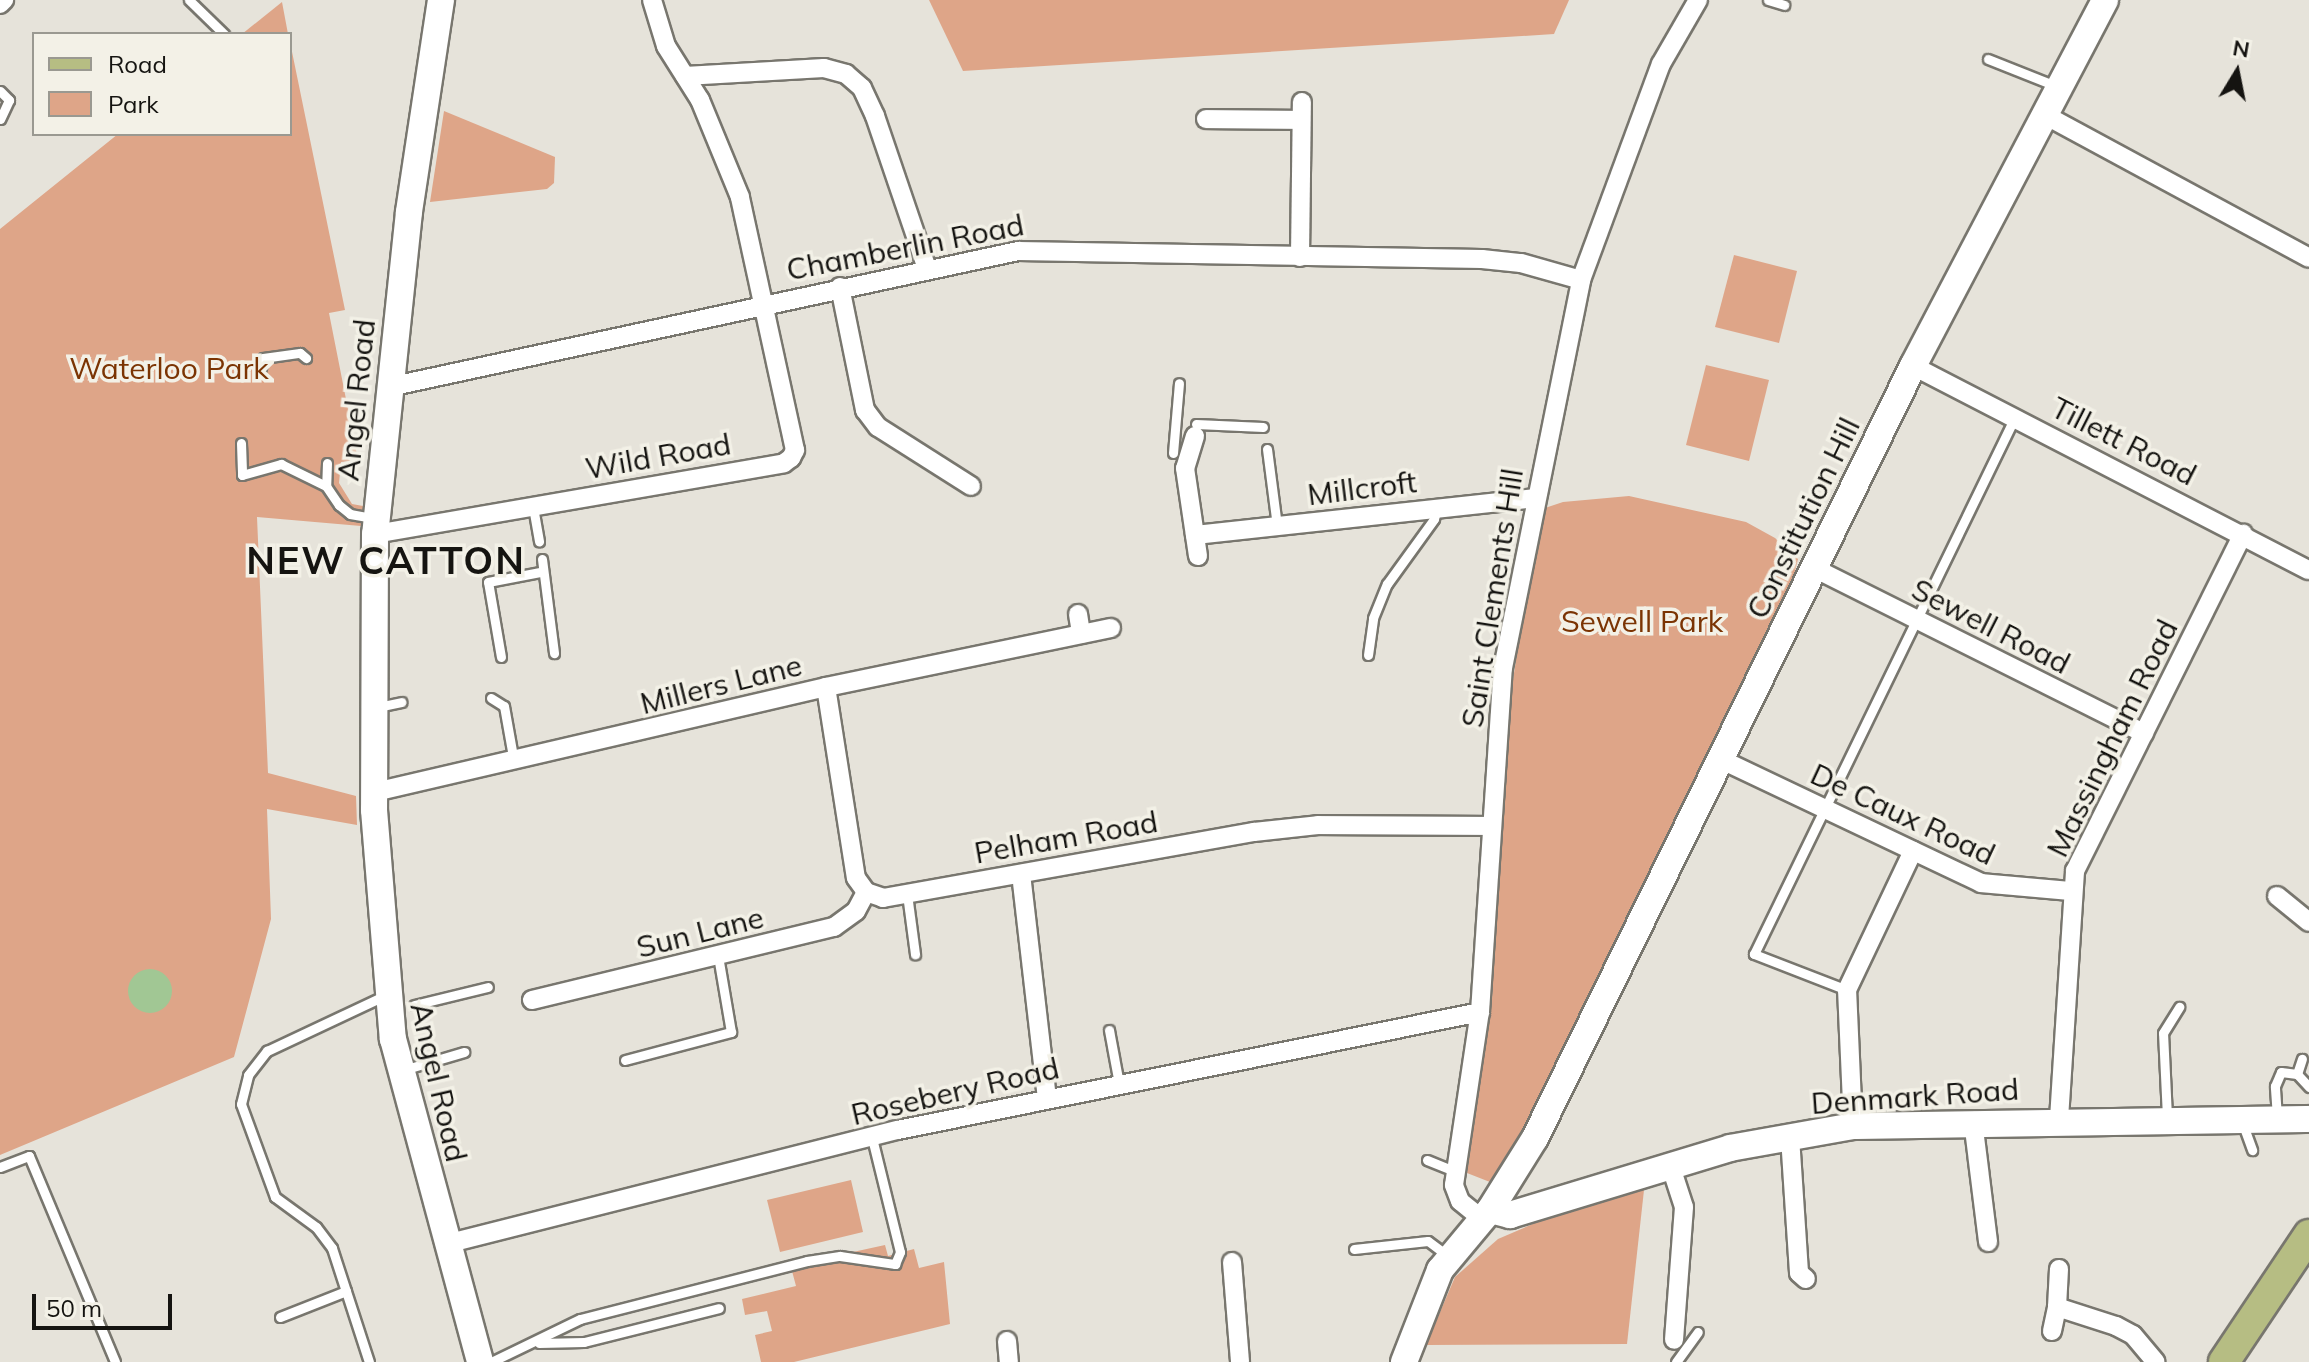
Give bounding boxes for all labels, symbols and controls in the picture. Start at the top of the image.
legend [32,32,292,136]
north arrow [2197,32,2277,112]
text: N [2231,33,2252,64]
text: Road [108,49,167,79]
text: Park [108,89,159,119]
street label: Chamberlin Road [783,206,1027,288]
street label: Angel Road [330,317,382,483]
park label: Waterloo Park [69,350,269,386]
street label: Tillett Road [2046,389,2202,493]
street label: Constitution Hill [1739,412,1867,624]
street label: Wild Road [582,426,734,486]
street label: Millcroft [1305,463,1419,513]
street label: Saint Clements Hill [1454,466,1530,730]
district label: NEW CATTON [246,538,526,584]
street label: Sewell Road [1906,571,2076,681]
park label: Sewell Park [1561,603,1723,639]
street label: Massingham Road [2039,613,2185,863]
street label: Millers Lane [637,647,805,721]
street label: De Caux Road [1805,756,2001,872]
street label: Pelham Road [971,803,1161,871]
street label: Sun Lane [633,899,767,965]
street label: Angel Road [403,999,475,1165]
street label: Rosebery Road [848,1050,1062,1132]
street label: Denmark Road [1810,1071,2020,1121]
scale bar [36,1278,176,1328]
text: 50 m [46,1293,102,1323]

